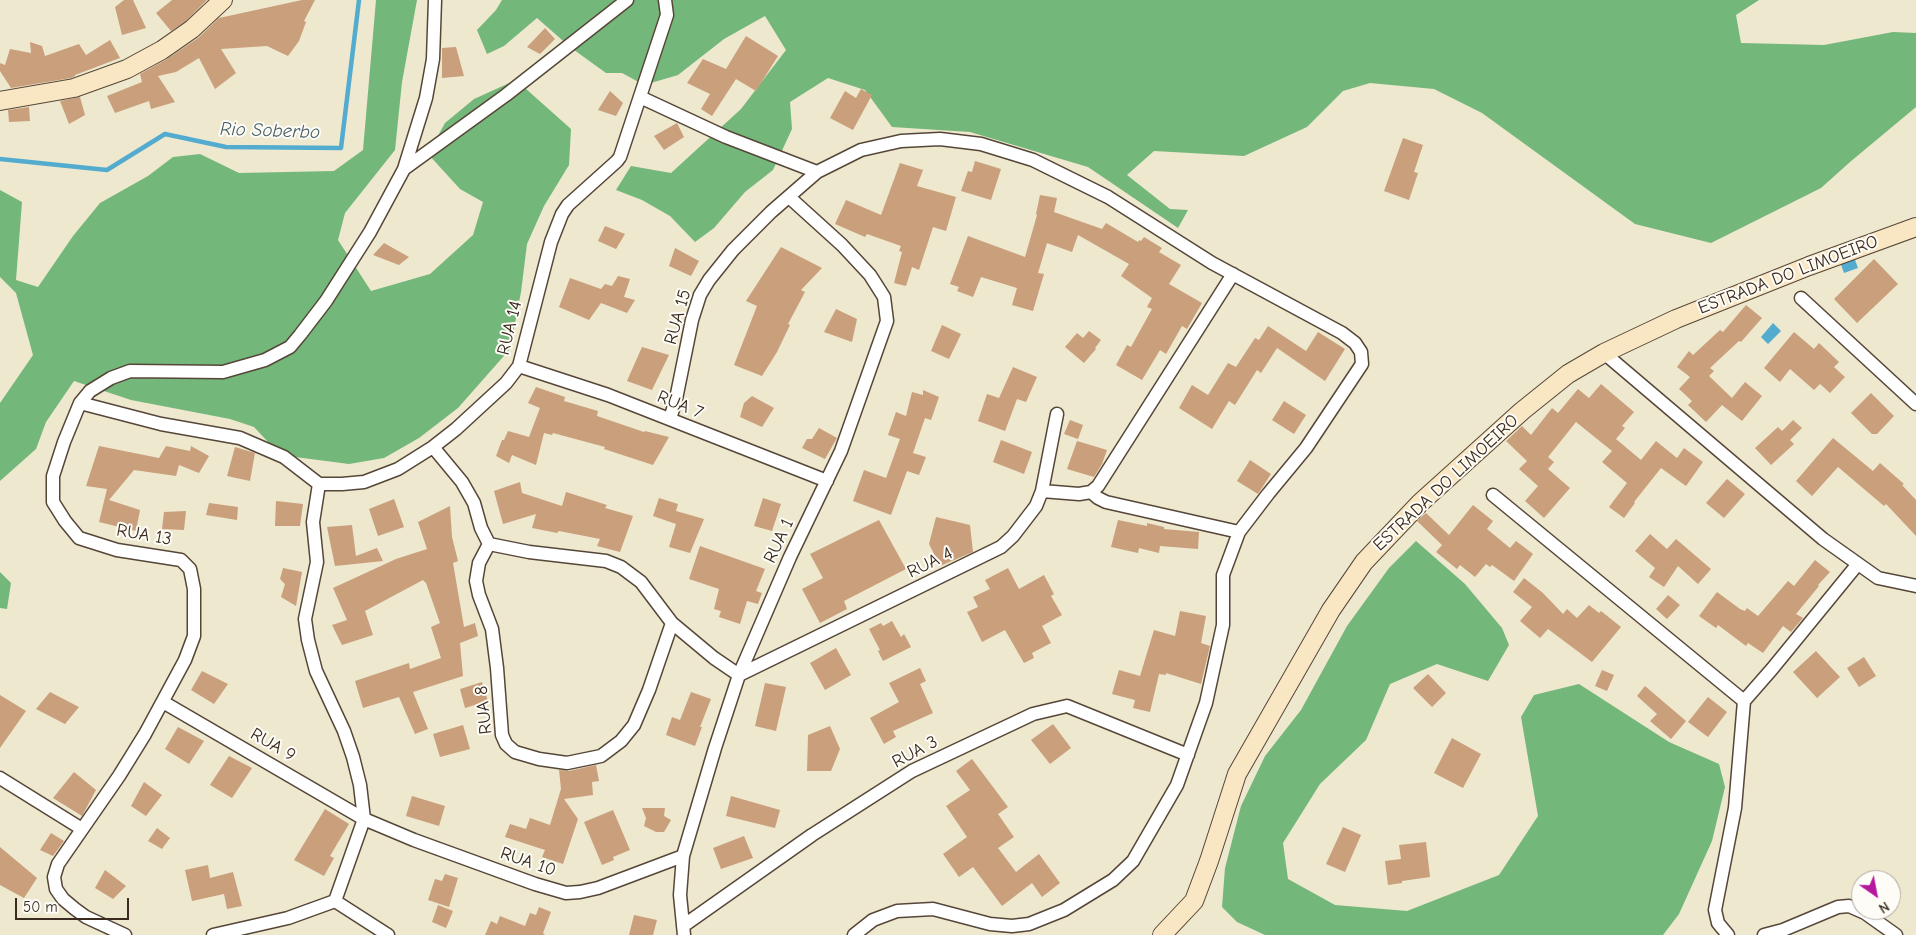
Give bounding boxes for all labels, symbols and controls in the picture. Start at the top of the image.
water label: Rio Soberbo [220,118,320,144]
street label: ESTRADA DO LIMOEIRO [1695,231,1881,319]
street label: RUA 15 [660,287,696,347]
street label: RUA 14 [493,299,527,357]
street label: RUA 7 [654,386,706,424]
street label: ESTRADA DO LIMOEIRO [1369,410,1523,556]
street label: RUA 1 [759,515,799,567]
street label: RUA 13 [115,520,173,550]
street label: RUA 4 [904,543,956,583]
street label: RUA 8 [471,685,497,735]
street label: RUA 9 [246,723,300,767]
street label: RUA 3 [889,731,941,773]
street label: RUA 10 [497,842,559,882]
north arrow [1851,870,1901,920]
scale bar [18,888,131,920]
text: 50 m [23,898,58,916]
text: N [1875,898,1892,917]

